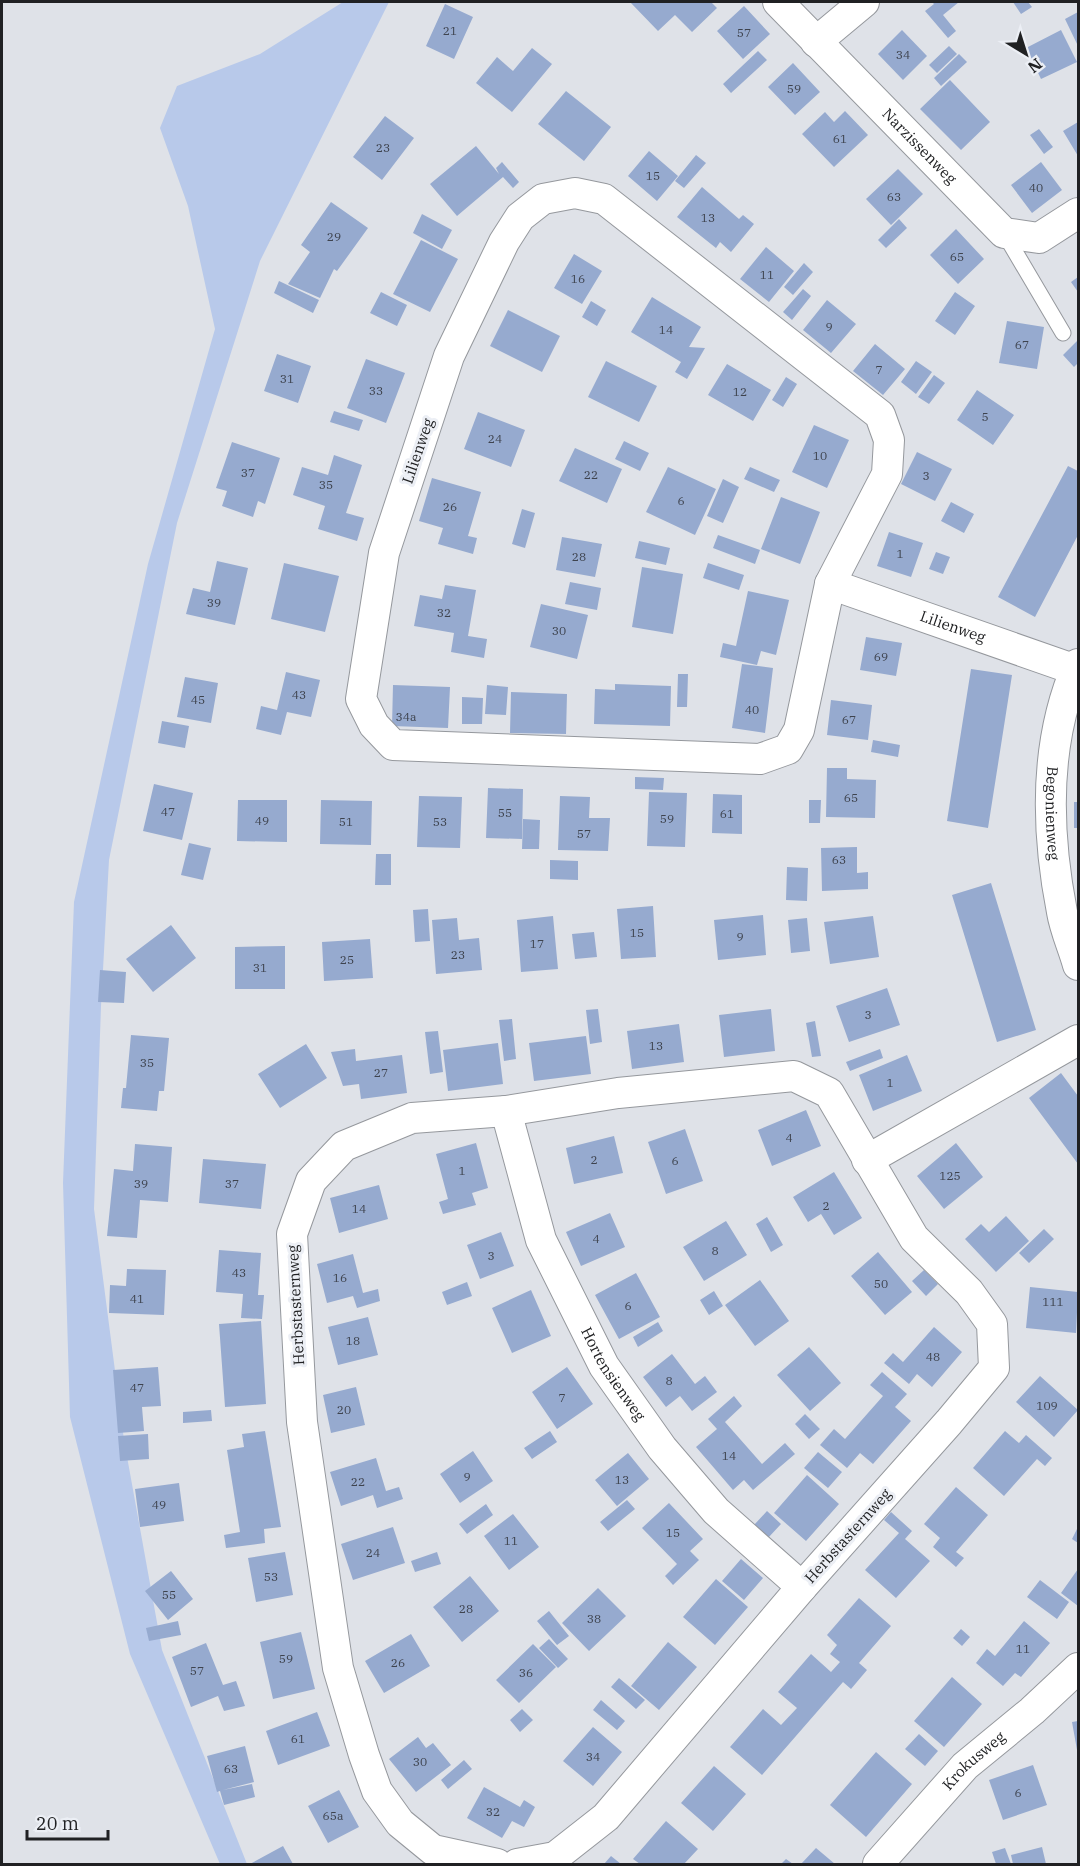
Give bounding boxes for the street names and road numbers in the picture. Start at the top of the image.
street label: Narzissenweg [878,104,961,188]
street label: Lilienweg [397,416,438,486]
street label: Lilienweg [918,606,988,647]
street label: Begonienweg [1042,766,1064,861]
street label: Herbstasternweg [283,1244,308,1366]
street label: Hortensienweg [577,1324,650,1424]
street label: Herbstasternweg [800,1485,895,1587]
street label: Krokusweg [938,1727,1009,1794]

